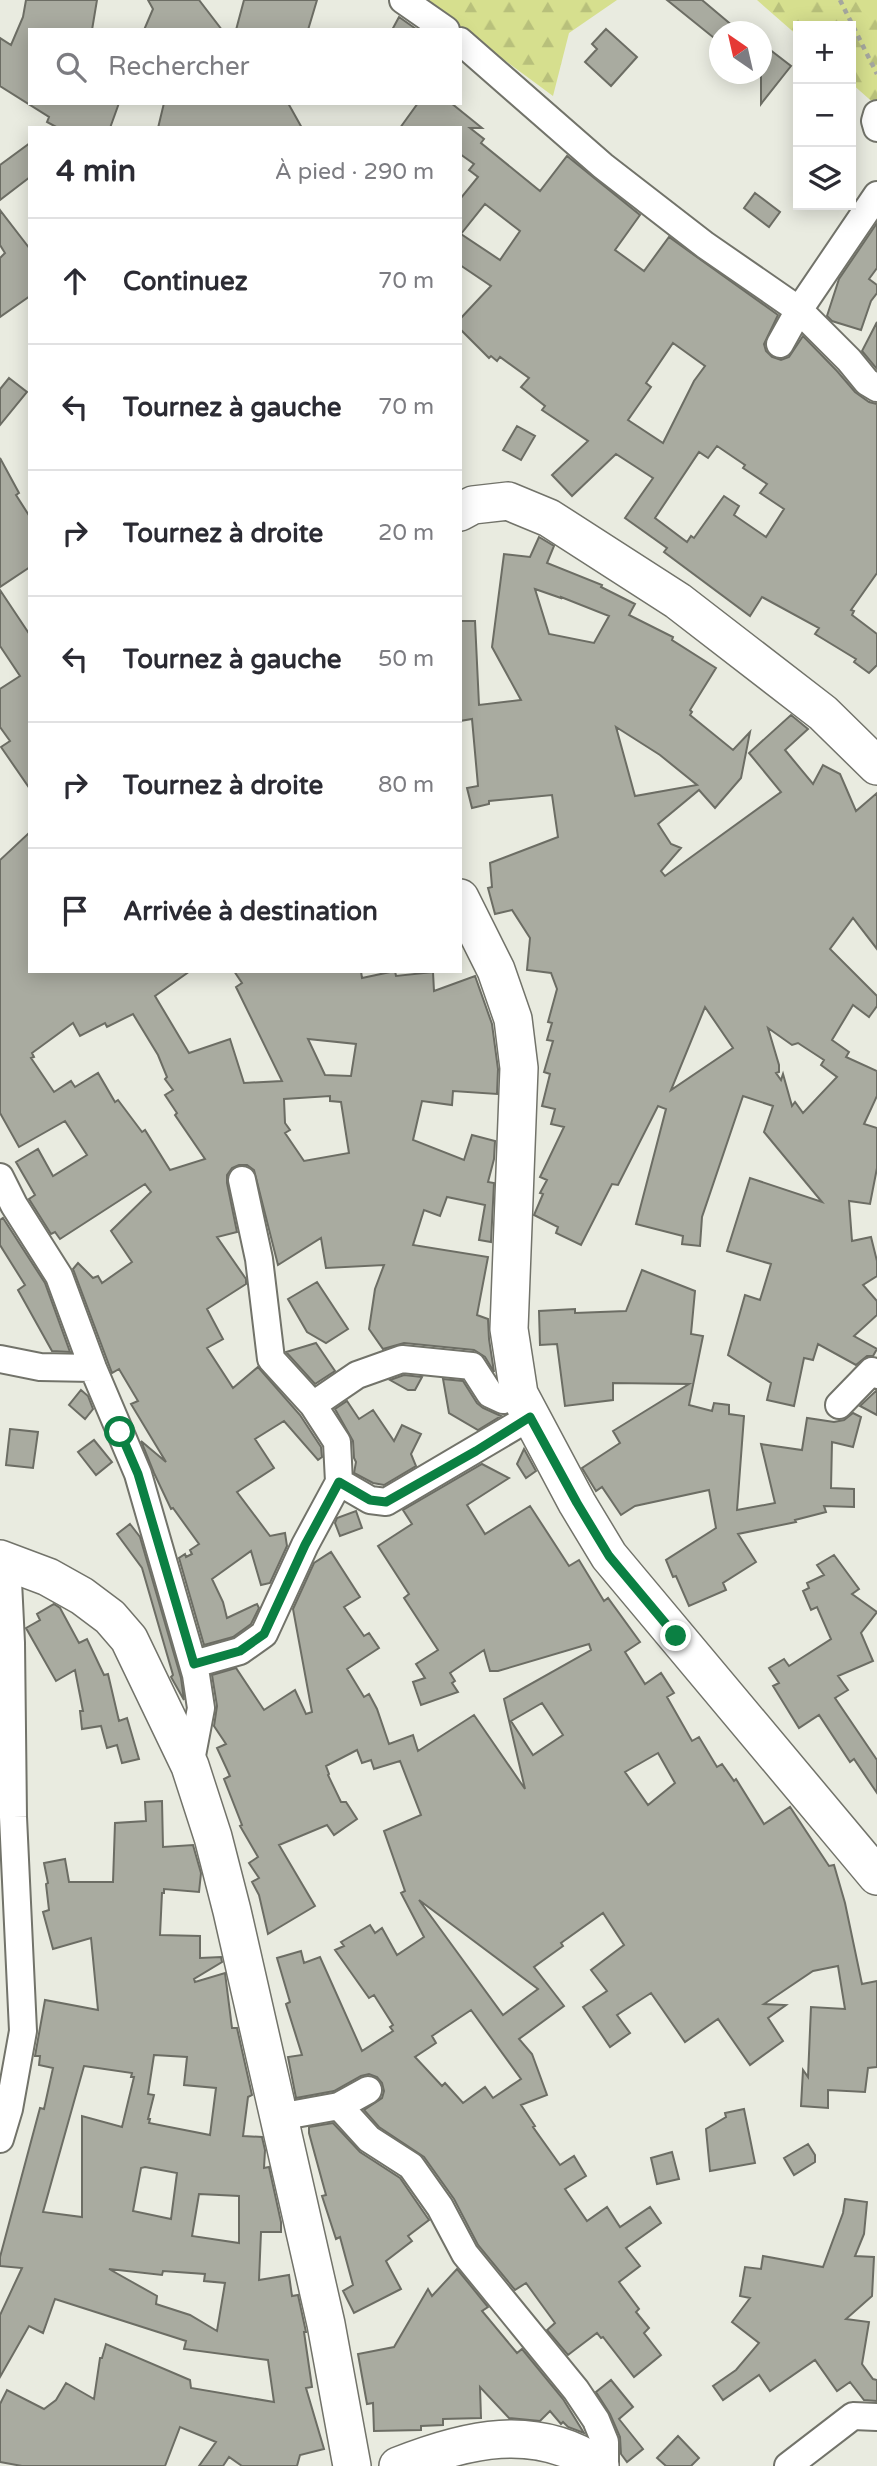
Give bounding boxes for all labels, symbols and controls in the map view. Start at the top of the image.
north arrow [709,21,772,84]
map controls [793,21,856,210]
button: + [793,21,856,84]
search box [28,28,462,105]
icon: search [52,48,90,86]
text: Rechercher [108,51,250,82]
button: − [793,84,856,147]
button: layers [793,147,856,210]
text: 4 min [56,153,136,190]
text: À pied · 290 m [275,158,434,186]
icon: ahead [56,262,94,300]
text: Continuez [123,266,248,297]
text: 70 m [378,267,434,295]
icon: left [56,388,94,426]
text: Tournez à gauche [123,392,342,423]
text: 70 m [378,393,434,421]
icon: right [56,514,94,552]
text: Tournez à droite [123,518,323,549]
text: 20 m [378,519,434,547]
icon: left [56,640,94,678]
text: Tournez à gauche [123,644,342,675]
text: 50 m [378,645,434,673]
icon: right [56,766,94,804]
text: Tournez à droite [123,770,323,801]
text: 80 m [378,771,434,799]
icon: arrive [56,892,94,930]
text: Arrivée à destination [123,896,378,927]
route start [104,1416,135,1447]
route end [660,1620,691,1651]

